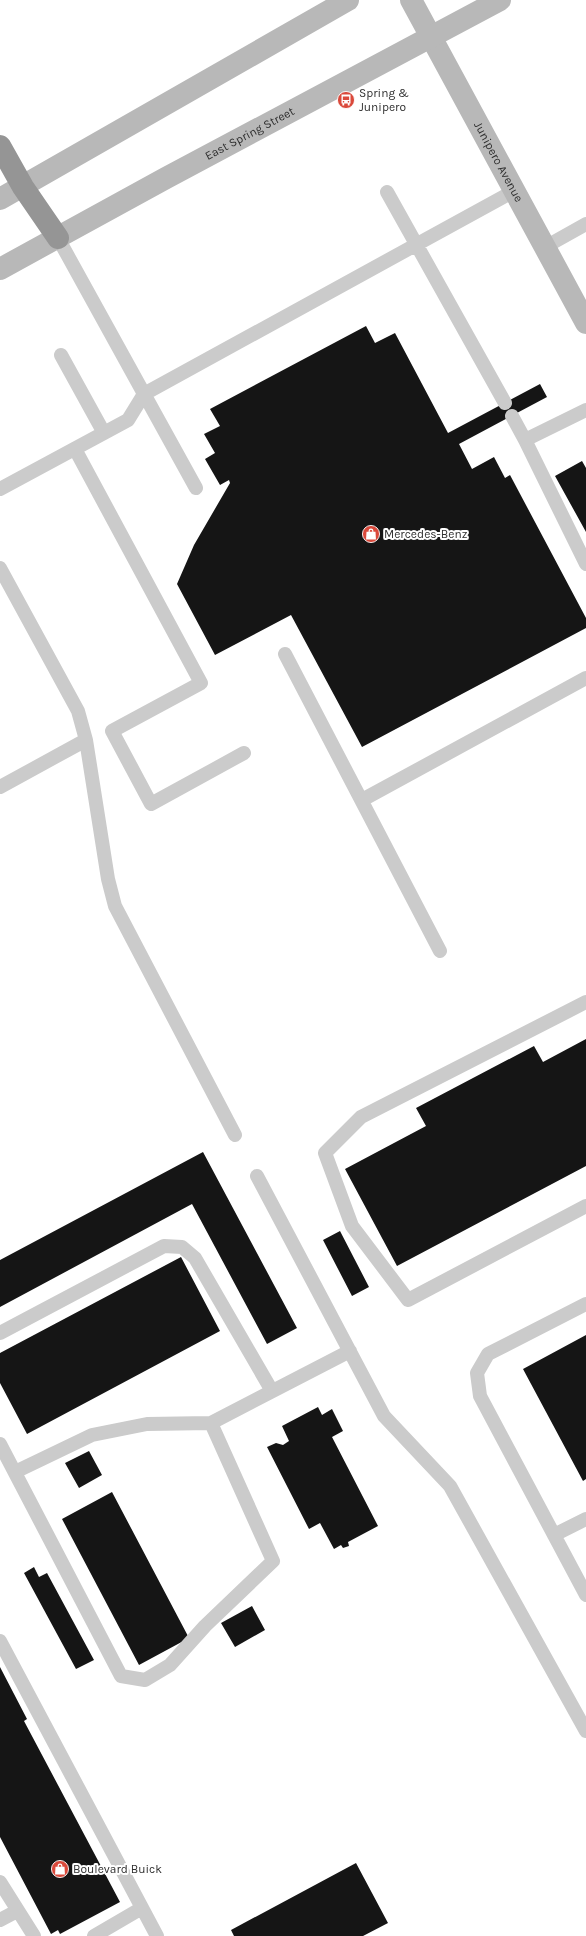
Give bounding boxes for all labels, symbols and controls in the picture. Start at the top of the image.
place label: Spring & Junipero [359,86,409,114]
bus stop icon: Spring & Junipero [336,90,356,110]
street label: East Spring Street [203,104,297,163]
street label: Junipero Avenue [471,119,526,204]
shop icon: Mercedes-Benz [361,524,381,544]
place label: Mercedes-Benz [384,527,468,541]
shop icon: Boulevard Buick [50,1859,70,1879]
place label: Boulevard Buick [73,1862,162,1876]

